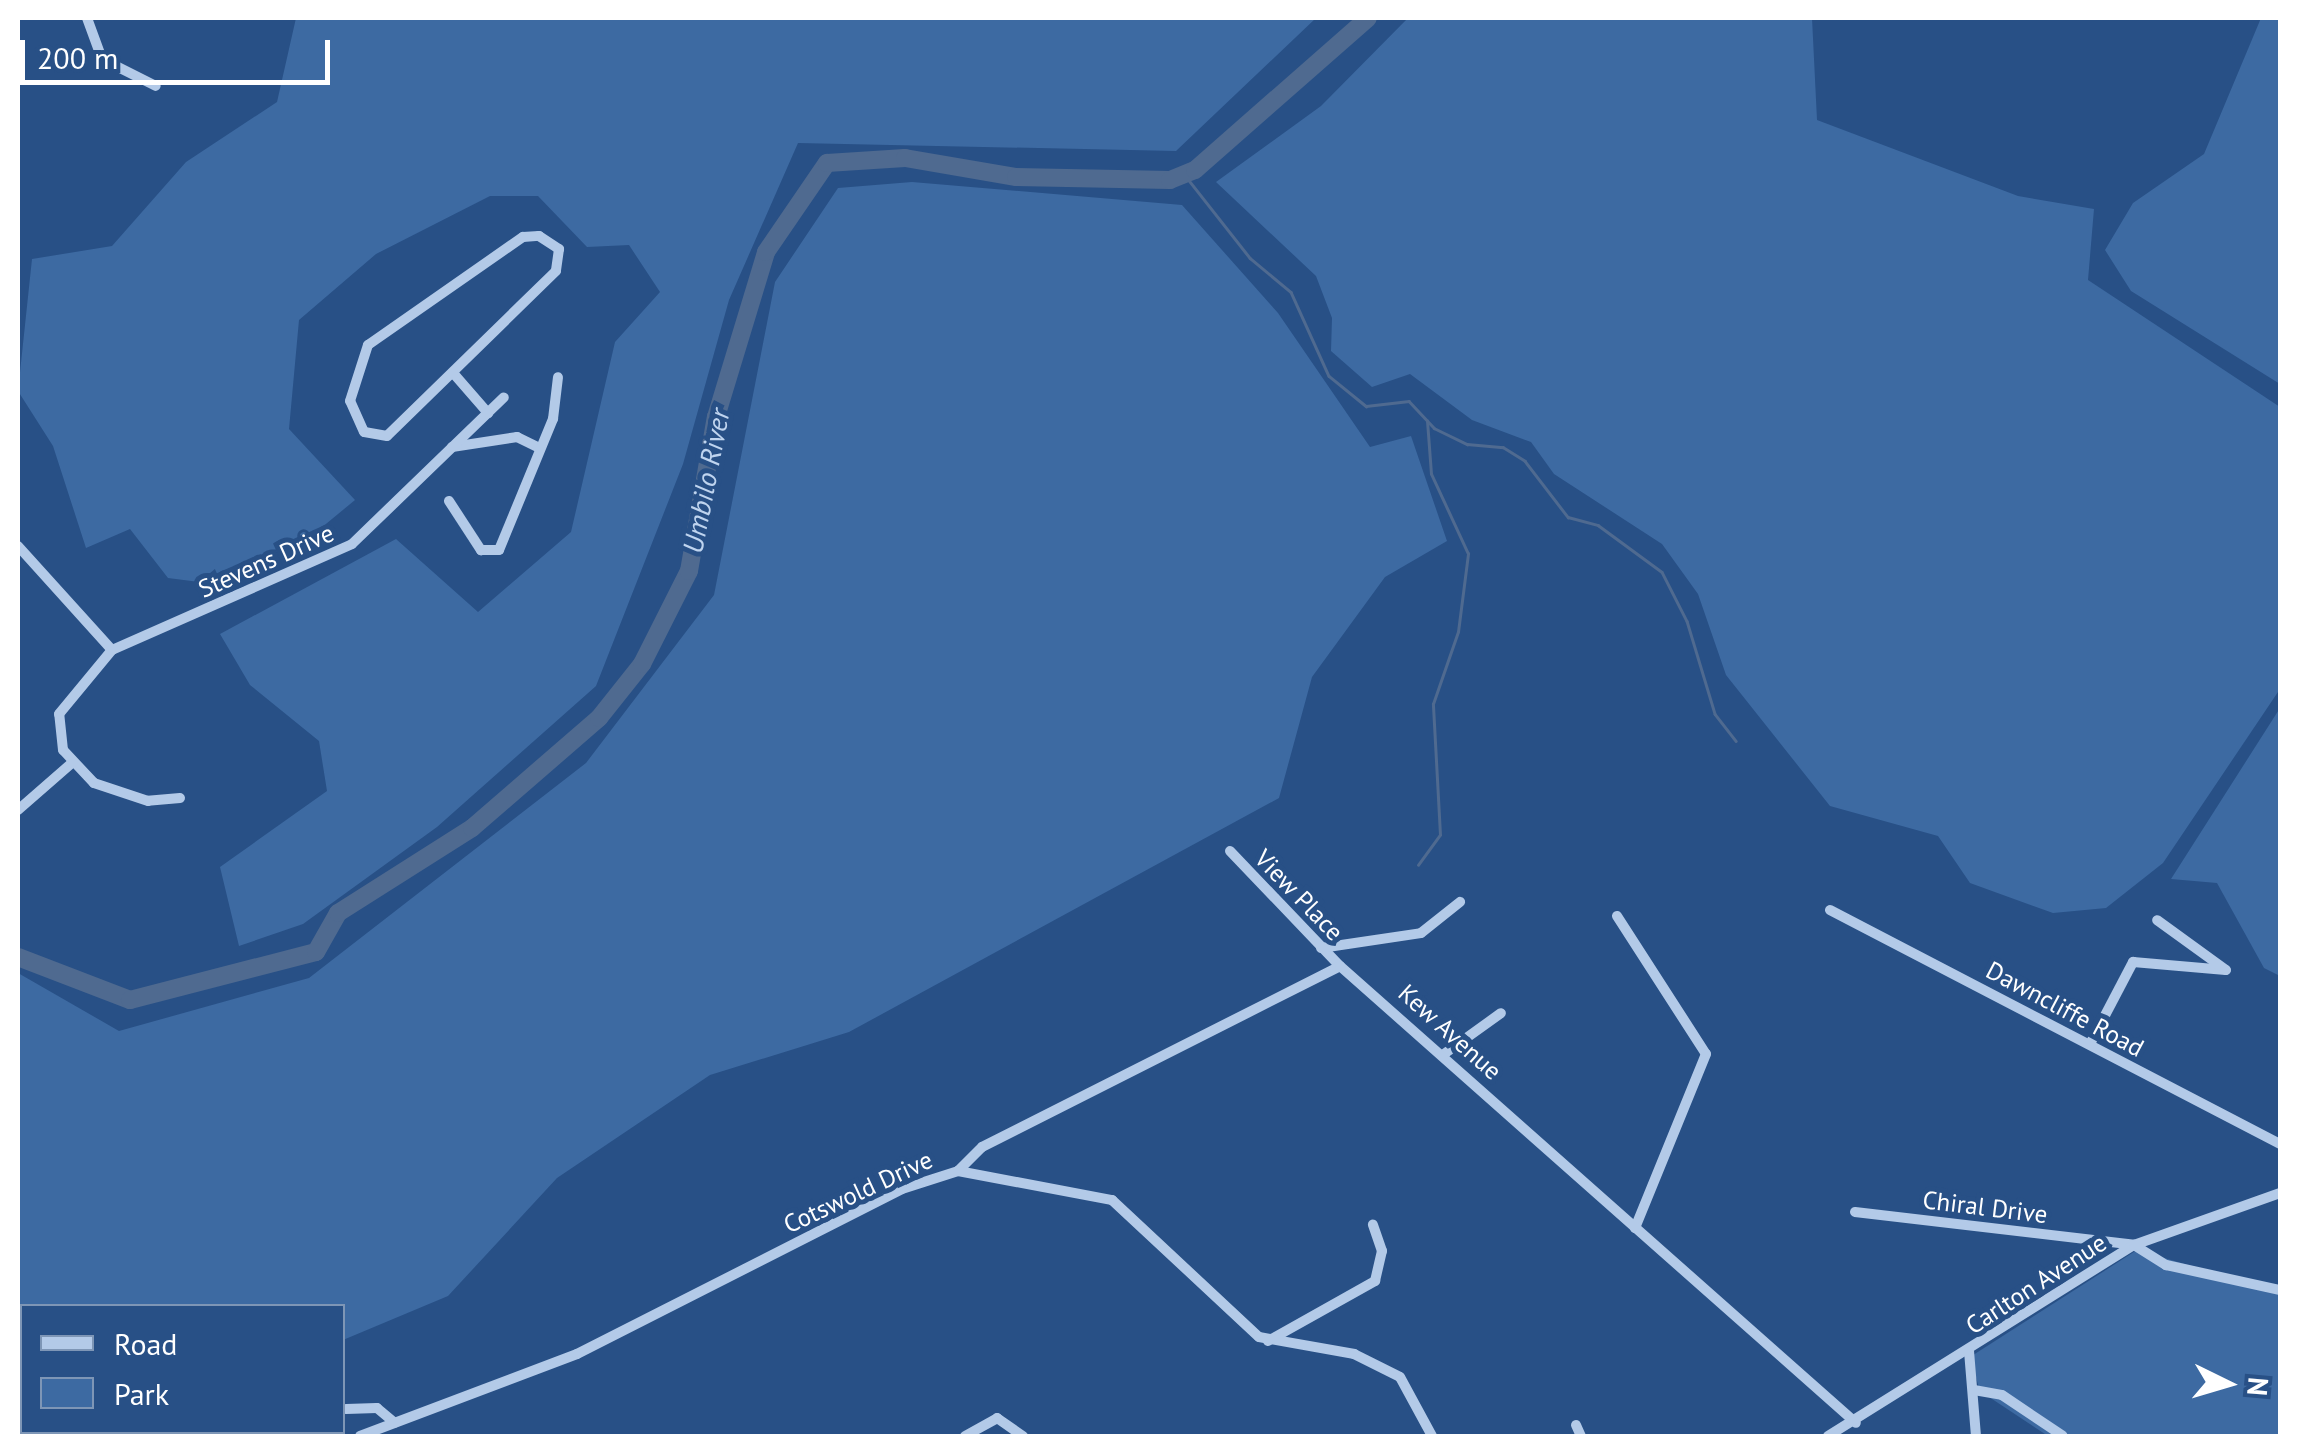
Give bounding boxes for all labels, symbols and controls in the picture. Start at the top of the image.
scale bar [25,20,335,82]
text: 200 m [37,38,118,77]
water label: Umbilo River [676,406,736,556]
street label: Stevens Drive [194,518,338,604]
street label: View Place [1248,843,1350,947]
street label: Dawncliffe Road [1981,955,2149,1063]
street label: Kew Avenue [1392,977,1508,1087]
street label: Cotswold Drive [779,1144,937,1240]
street label: Chiral Drive [1921,1184,2049,1230]
street label: Carlton Avenue [1960,1227,2112,1341]
legend [20,1304,345,1434]
text: Road [114,1324,178,1363]
north arrow [2178,1334,2278,1434]
text: Park [114,1374,169,1413]
text: N [2239,1376,2278,1397]

